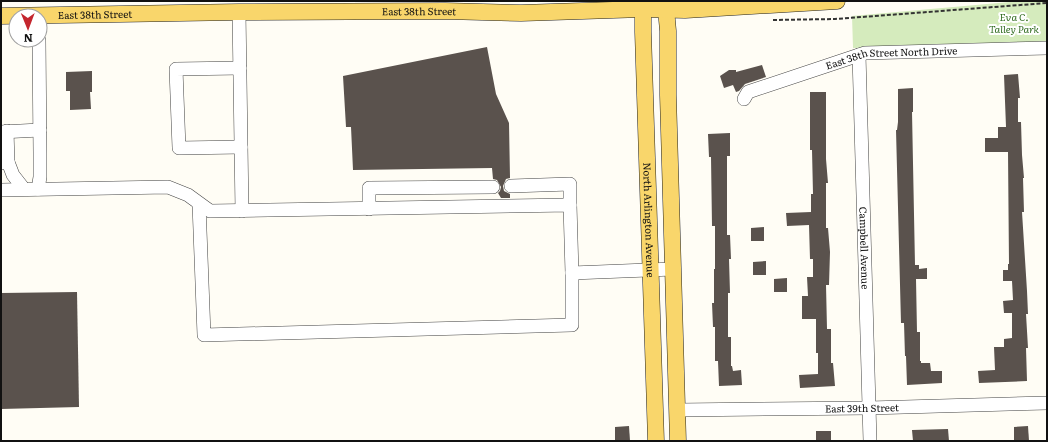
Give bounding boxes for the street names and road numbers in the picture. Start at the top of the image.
street label: East 38th Street [382,3,456,18]
street label: East 38th Street [58,6,132,22]
street label: East 38th Street North Drive [823,42,958,73]
street label: North Arlington Avenue [640,162,659,278]
street label: Campbell Avenue [856,206,874,289]
street label: East 39th Street [825,399,899,415]

